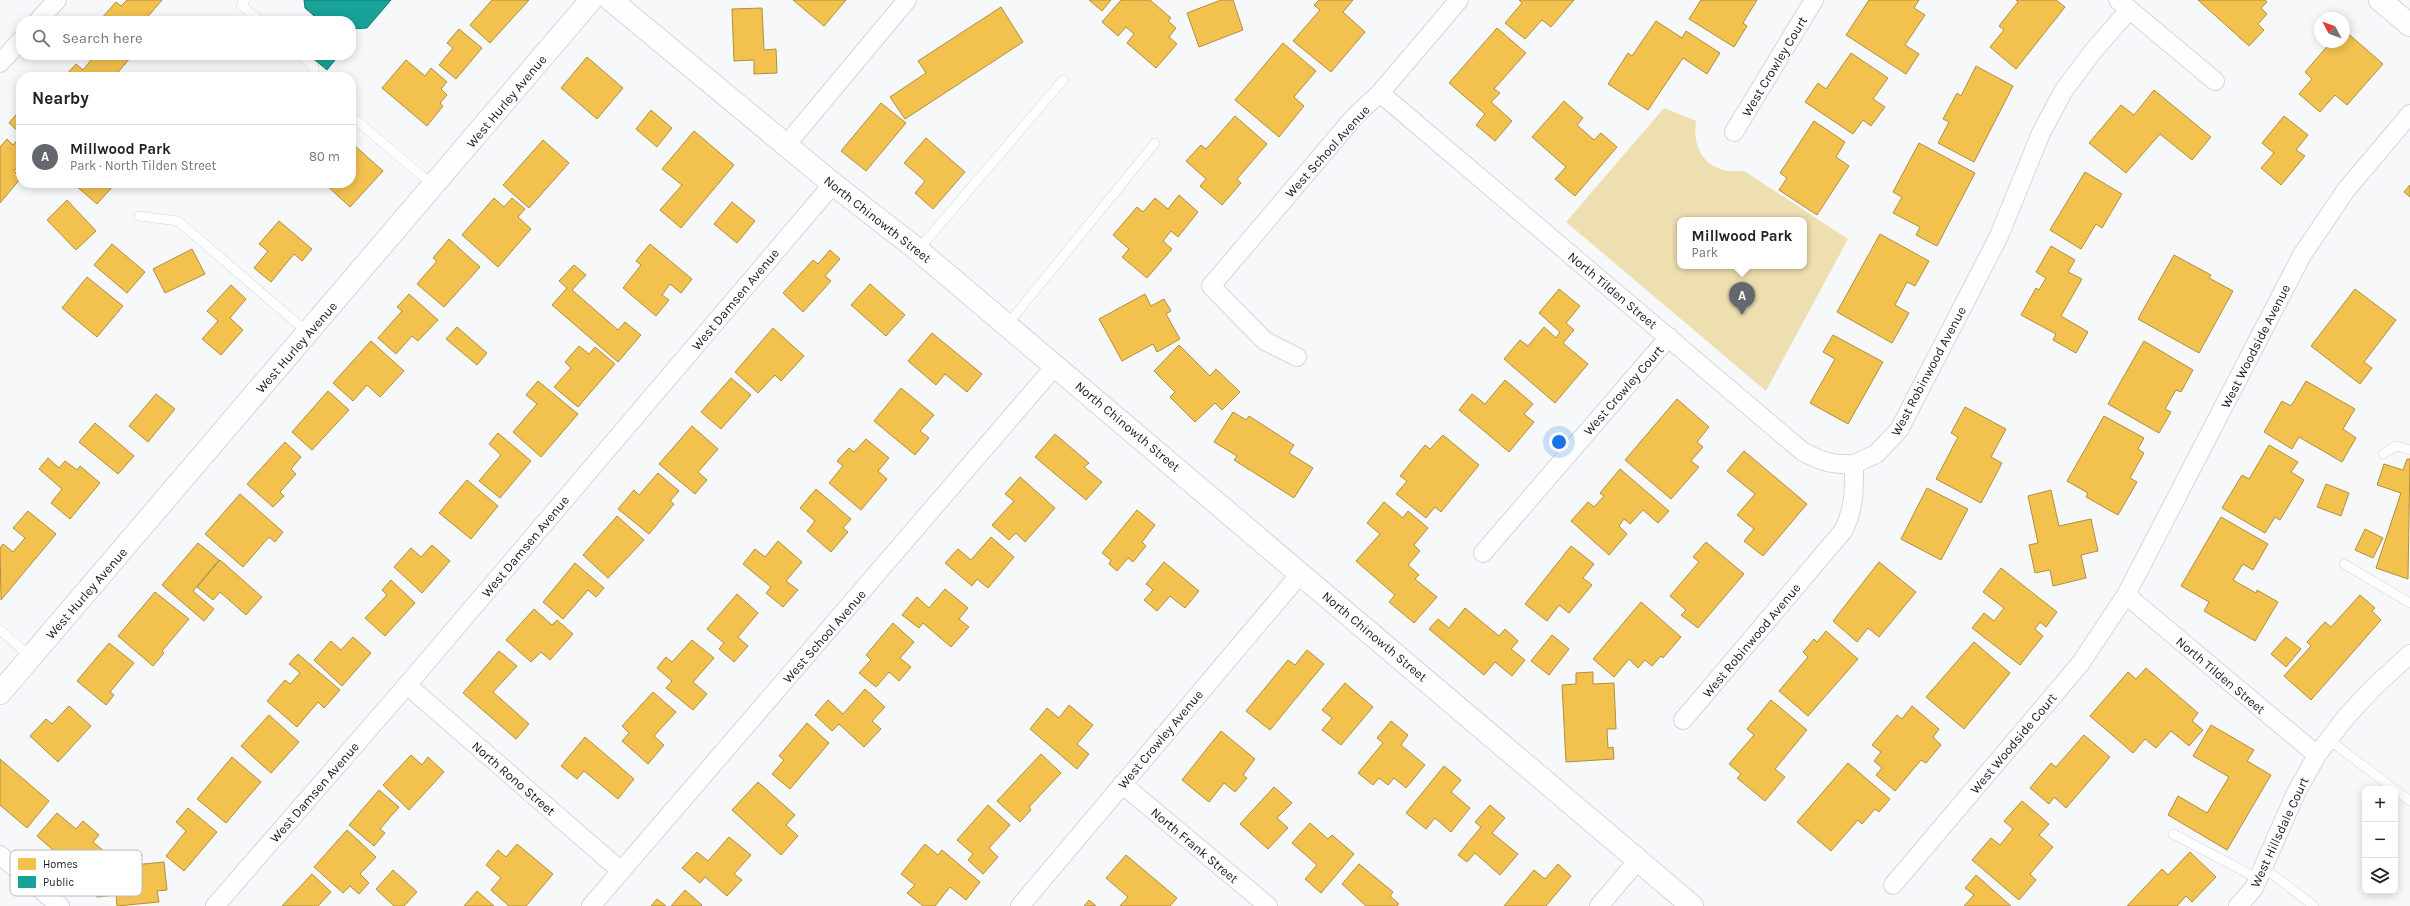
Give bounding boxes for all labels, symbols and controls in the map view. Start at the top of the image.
north arrow [2314,12,2350,48]
street label: West Crowley Court [1739,14,1810,119]
search box [16,16,356,60]
icon: search [30,27,52,49]
text: Search here [62,29,143,47]
street label: West Hurley Avenue [463,52,550,151]
text: Nearby [32,88,89,108]
street label: West School Avenue [1282,102,1373,201]
text: Millwood Park [70,140,171,158]
text: A [41,149,49,164]
text: 80 m [309,149,340,164]
text: Park · North Tilden Street [70,158,216,173]
street label: North Chinowth Street [821,173,934,266]
popup [1677,217,1807,269]
text: Millwood Park [1692,227,1792,245]
street label: West Damsen Avenue [689,245,782,353]
text: Park [1692,245,1718,260]
street label: North Tilden Street [1565,249,1660,332]
pin: A [1729,282,1755,315]
street label: West Woodside Avenue [2218,282,2293,411]
street label: West Hurley Avenue [253,298,340,396]
street label: West Robinwood Avenue [1888,304,1969,439]
street label: West Crowley Court [1580,342,1666,438]
street label: North Chinowth Street [1072,378,1183,475]
your location [1549,432,1569,452]
street label: West Damsen Avenue [479,492,572,600]
street label: West Hurley Avenue [43,544,130,642]
street label: West Robinwood Avenue [1699,580,1804,700]
street label: West School Avenue [780,586,869,686]
street label: North Chinowth Street [1319,588,1430,685]
street label: North Tilden Street [2173,634,2268,717]
street label: West Crowley Avenue [1115,687,1206,792]
street label: West Woodside Court [1967,690,2060,797]
street label: North Rono Street [469,738,558,819]
street label: West Damsen Avenue [267,739,362,845]
street label: West Hillsdale Court [2247,774,2312,890]
map controls [2362,786,2398,894]
button: + [2362,786,2398,822]
street label: North Frank Street [1148,805,1241,886]
button: − [2362,822,2398,858]
legend [10,850,142,896]
text: Homes [43,858,78,871]
button: layers [2362,858,2398,894]
text: Public [43,876,75,889]

